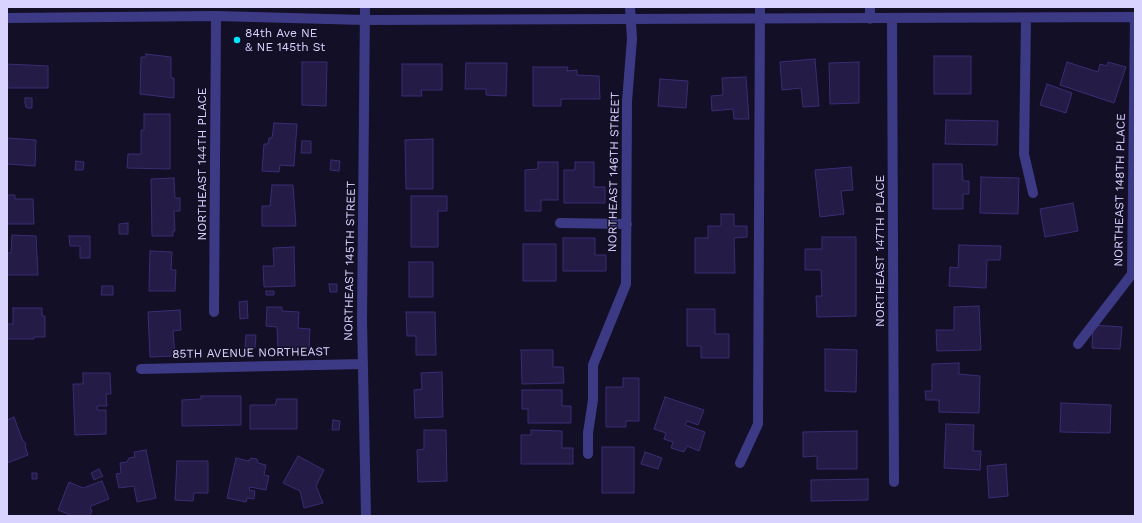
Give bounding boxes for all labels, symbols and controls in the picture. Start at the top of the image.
place label: 84th Ave NE & NE 145th St [245,26,325,54]
marker: 84th Ave NE & NE 145th St [232,35,242,45]
street label: NORTHEAST 144TH PLACE [195,87,209,241]
street label: NORTHEAST 146TH STREET [605,92,623,252]
street label: NORTHEAST 148TH PLACE [1111,113,1129,267]
street label: NORTHEAST 147TH PLACE [873,175,887,327]
street label: NORTHEAST 145TH STREET [341,181,359,341]
street label: 85TH AVENUE NORTHEAST [172,344,330,362]

